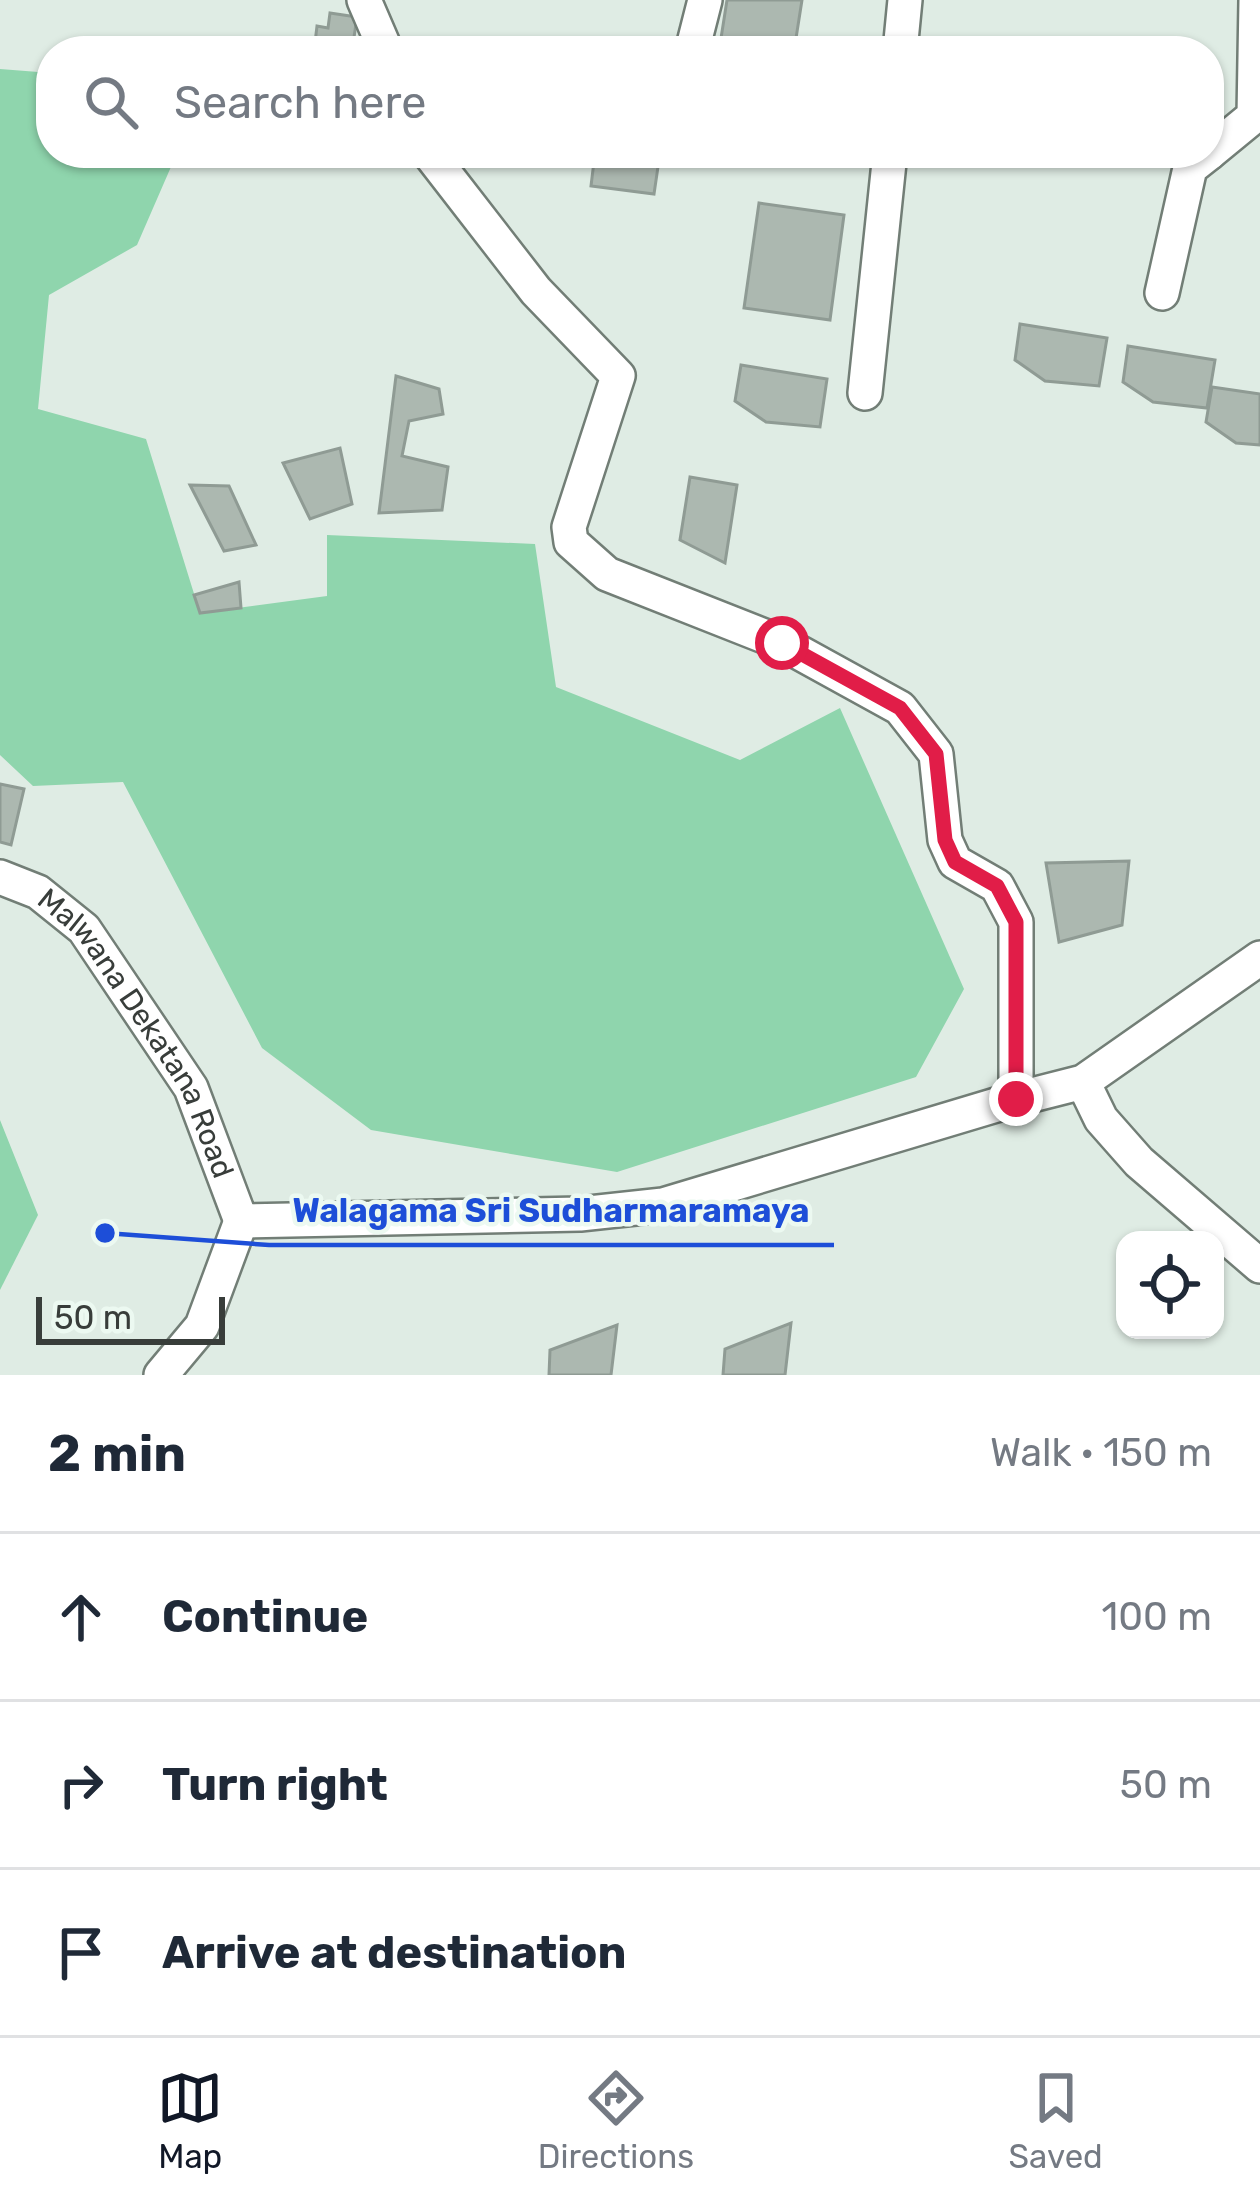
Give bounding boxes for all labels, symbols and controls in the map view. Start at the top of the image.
search box [36,36,1224,168]
icon: search [78,69,144,135]
text: Search here [174,76,426,129]
route start [755,616,809,670]
street label: Malwana Dekatana Road [30,881,241,1183]
route end [989,1072,1043,1126]
callout: Walagama Sri Sudharmaramaya [269,1176,834,1245]
text: Walagama Sri Sudharmaramaya [293,1191,809,1230]
map controls [1116,1231,1224,1339]
button: locate [1116,1231,1224,1339]
scale bar [36,1291,225,1344]
text: 50 m [54,1298,132,1337]
text: 2 min [48,1423,186,1484]
text: Walk · 150 m [990,1430,1212,1476]
icon: ahead [48,1584,114,1650]
text: Continue [162,1590,368,1643]
text: 100 m [1102,1594,1212,1640]
icon: right [48,1752,114,1818]
text: Turn right [162,1758,388,1811]
text: 50 m [1120,1762,1212,1808]
icon: arrive [48,1920,114,1986]
text: Arrive at destination [162,1926,627,1979]
tab: Map [157,2065,223,2176]
tab: Directions [538,2065,694,2176]
tab: Saved [1009,2065,1103,2176]

